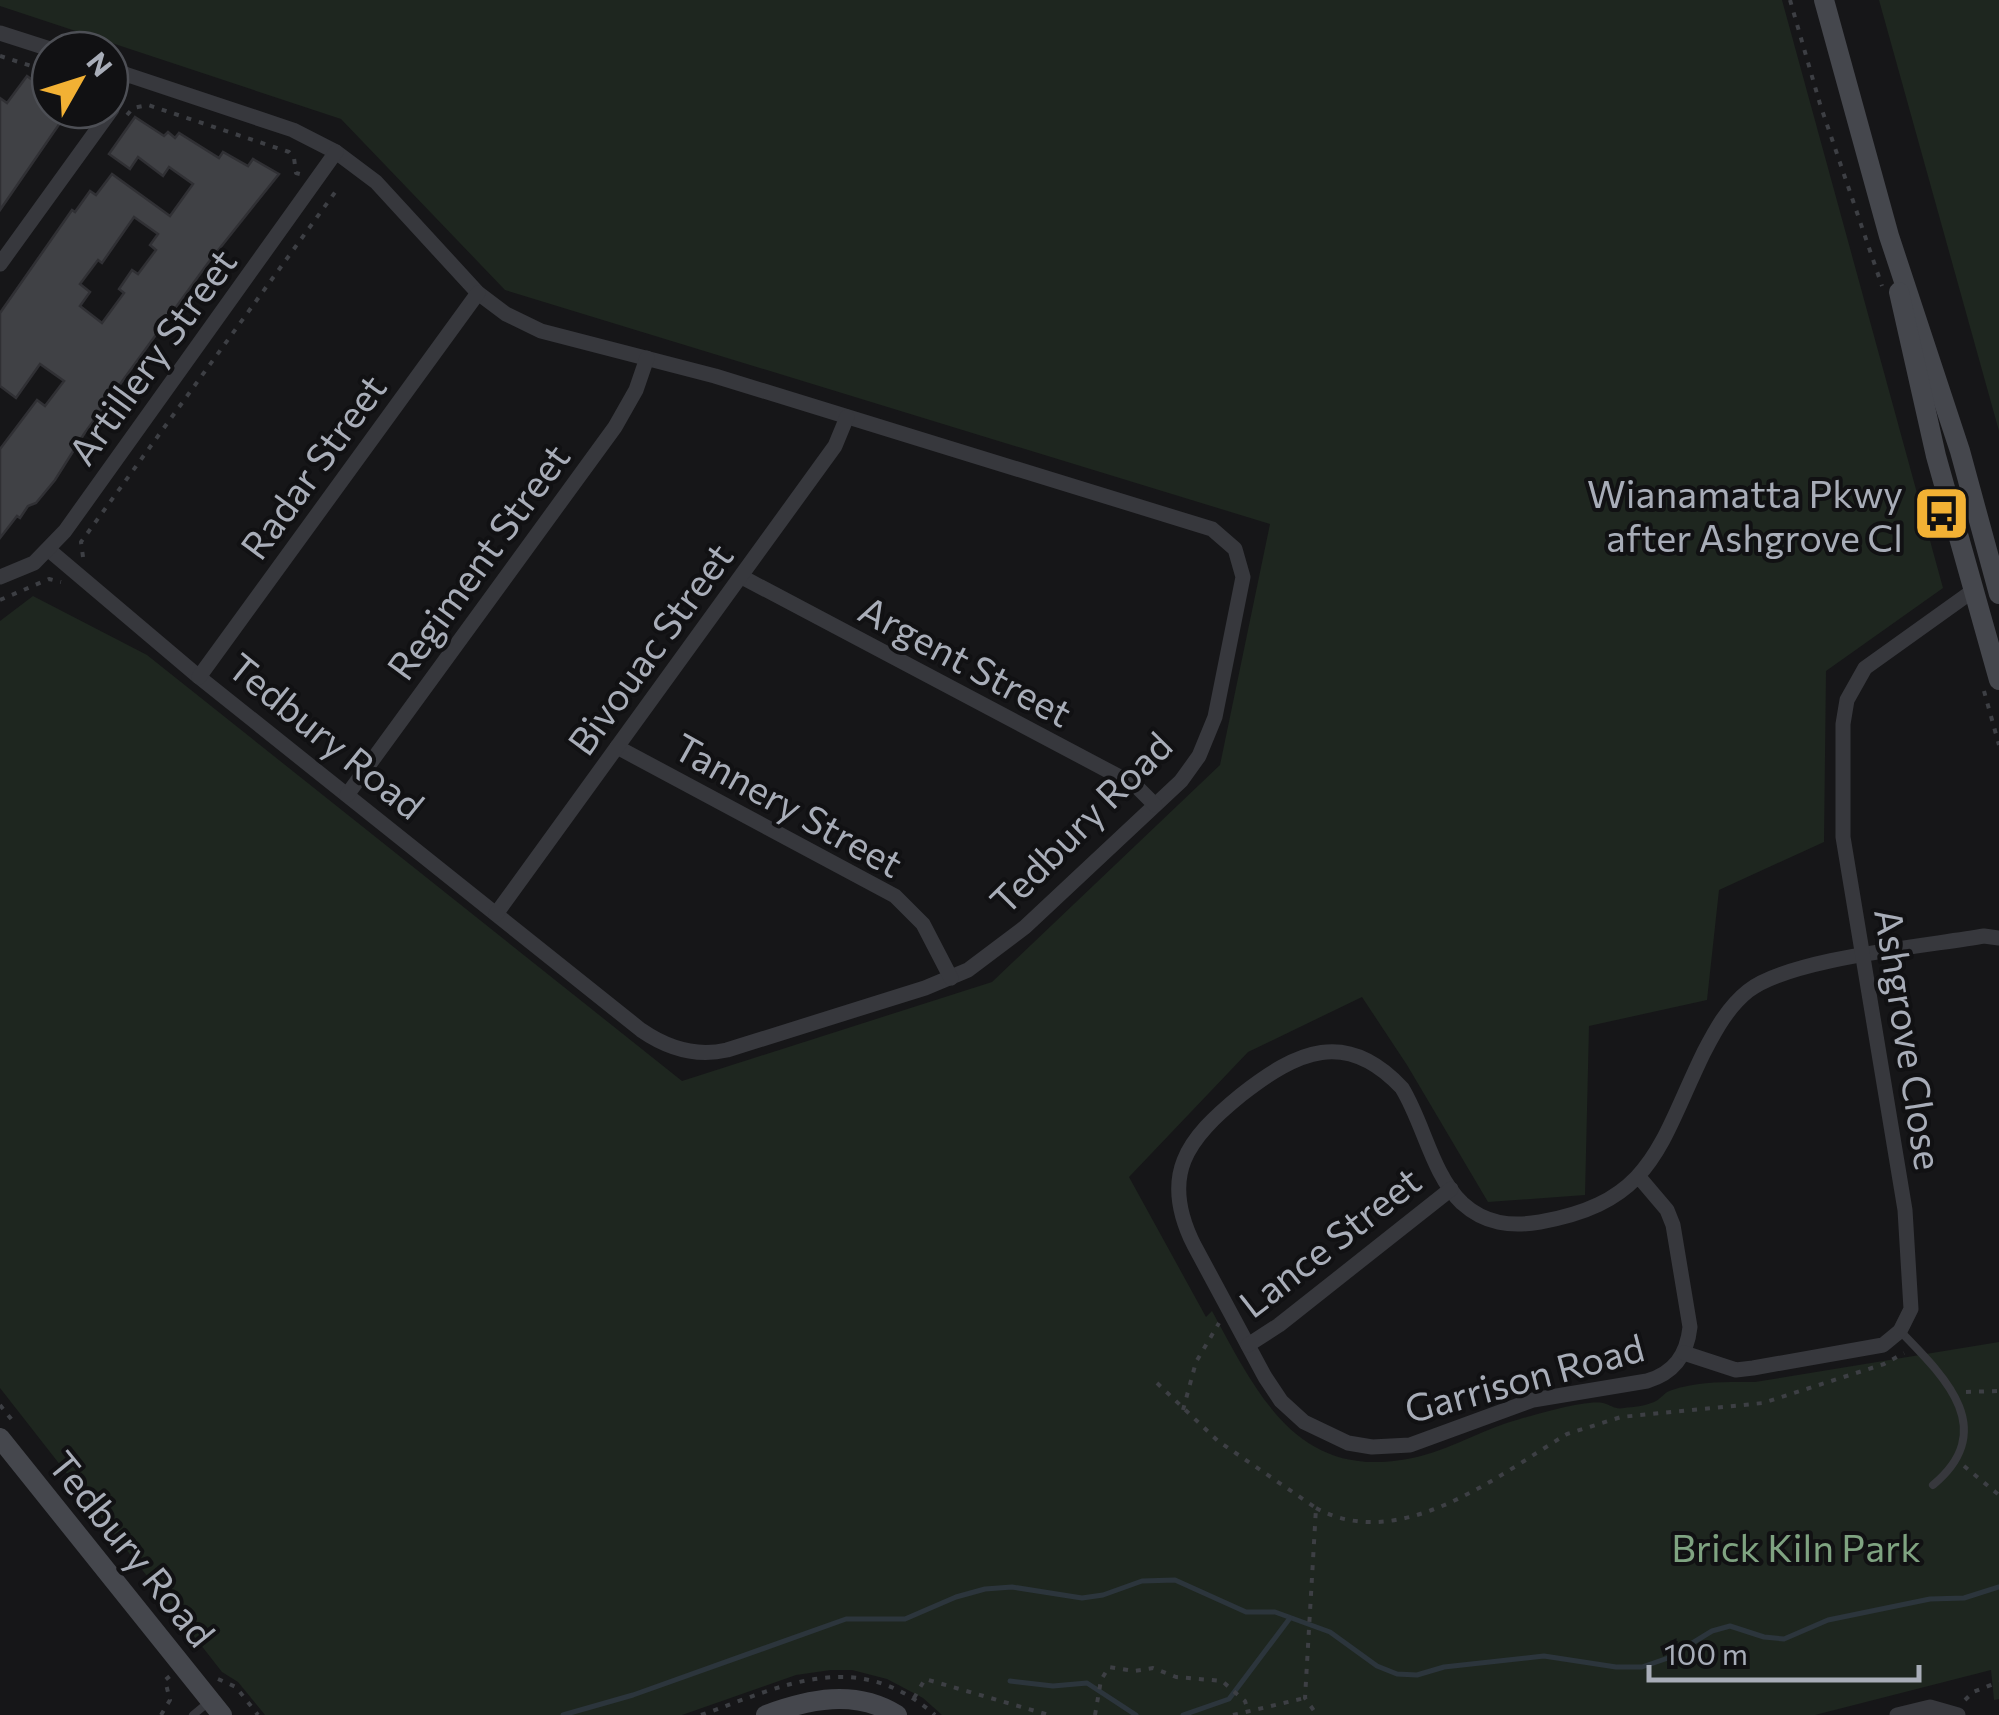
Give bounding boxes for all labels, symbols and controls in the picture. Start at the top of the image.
north arrow [30,30,130,130]
text: N [80,45,120,82]
street label: Artillery Street [57,239,245,473]
street label: Radar Street [229,364,395,568]
street label: Regiment Street [376,434,578,688]
place label: Wianamatta Pkwy after Ashgrove Cl [1587,469,1903,560]
bus stop icon: Wianamatta Pkwy after Ashgrove Cl [1912,484,1972,544]
street label: Bivouac Street [556,533,742,763]
street label: Argent Street [852,584,1080,736]
street label: Tedbury Road [220,642,434,828]
street label: Tedbury Road [979,721,1181,923]
street label: Tannery Street [666,722,912,886]
street label: Ashgrove Close [1866,905,1954,1173]
street label: Lance Street [1229,1156,1429,1326]
street label: Garrison Road [1399,1323,1649,1431]
street label: Tedbury Road [40,1441,226,1655]
park label: Brick Kiln Park [1671,1523,1921,1570]
scale bar [1649,1620,1919,1682]
text: 100 m [1664,1634,1748,1671]

